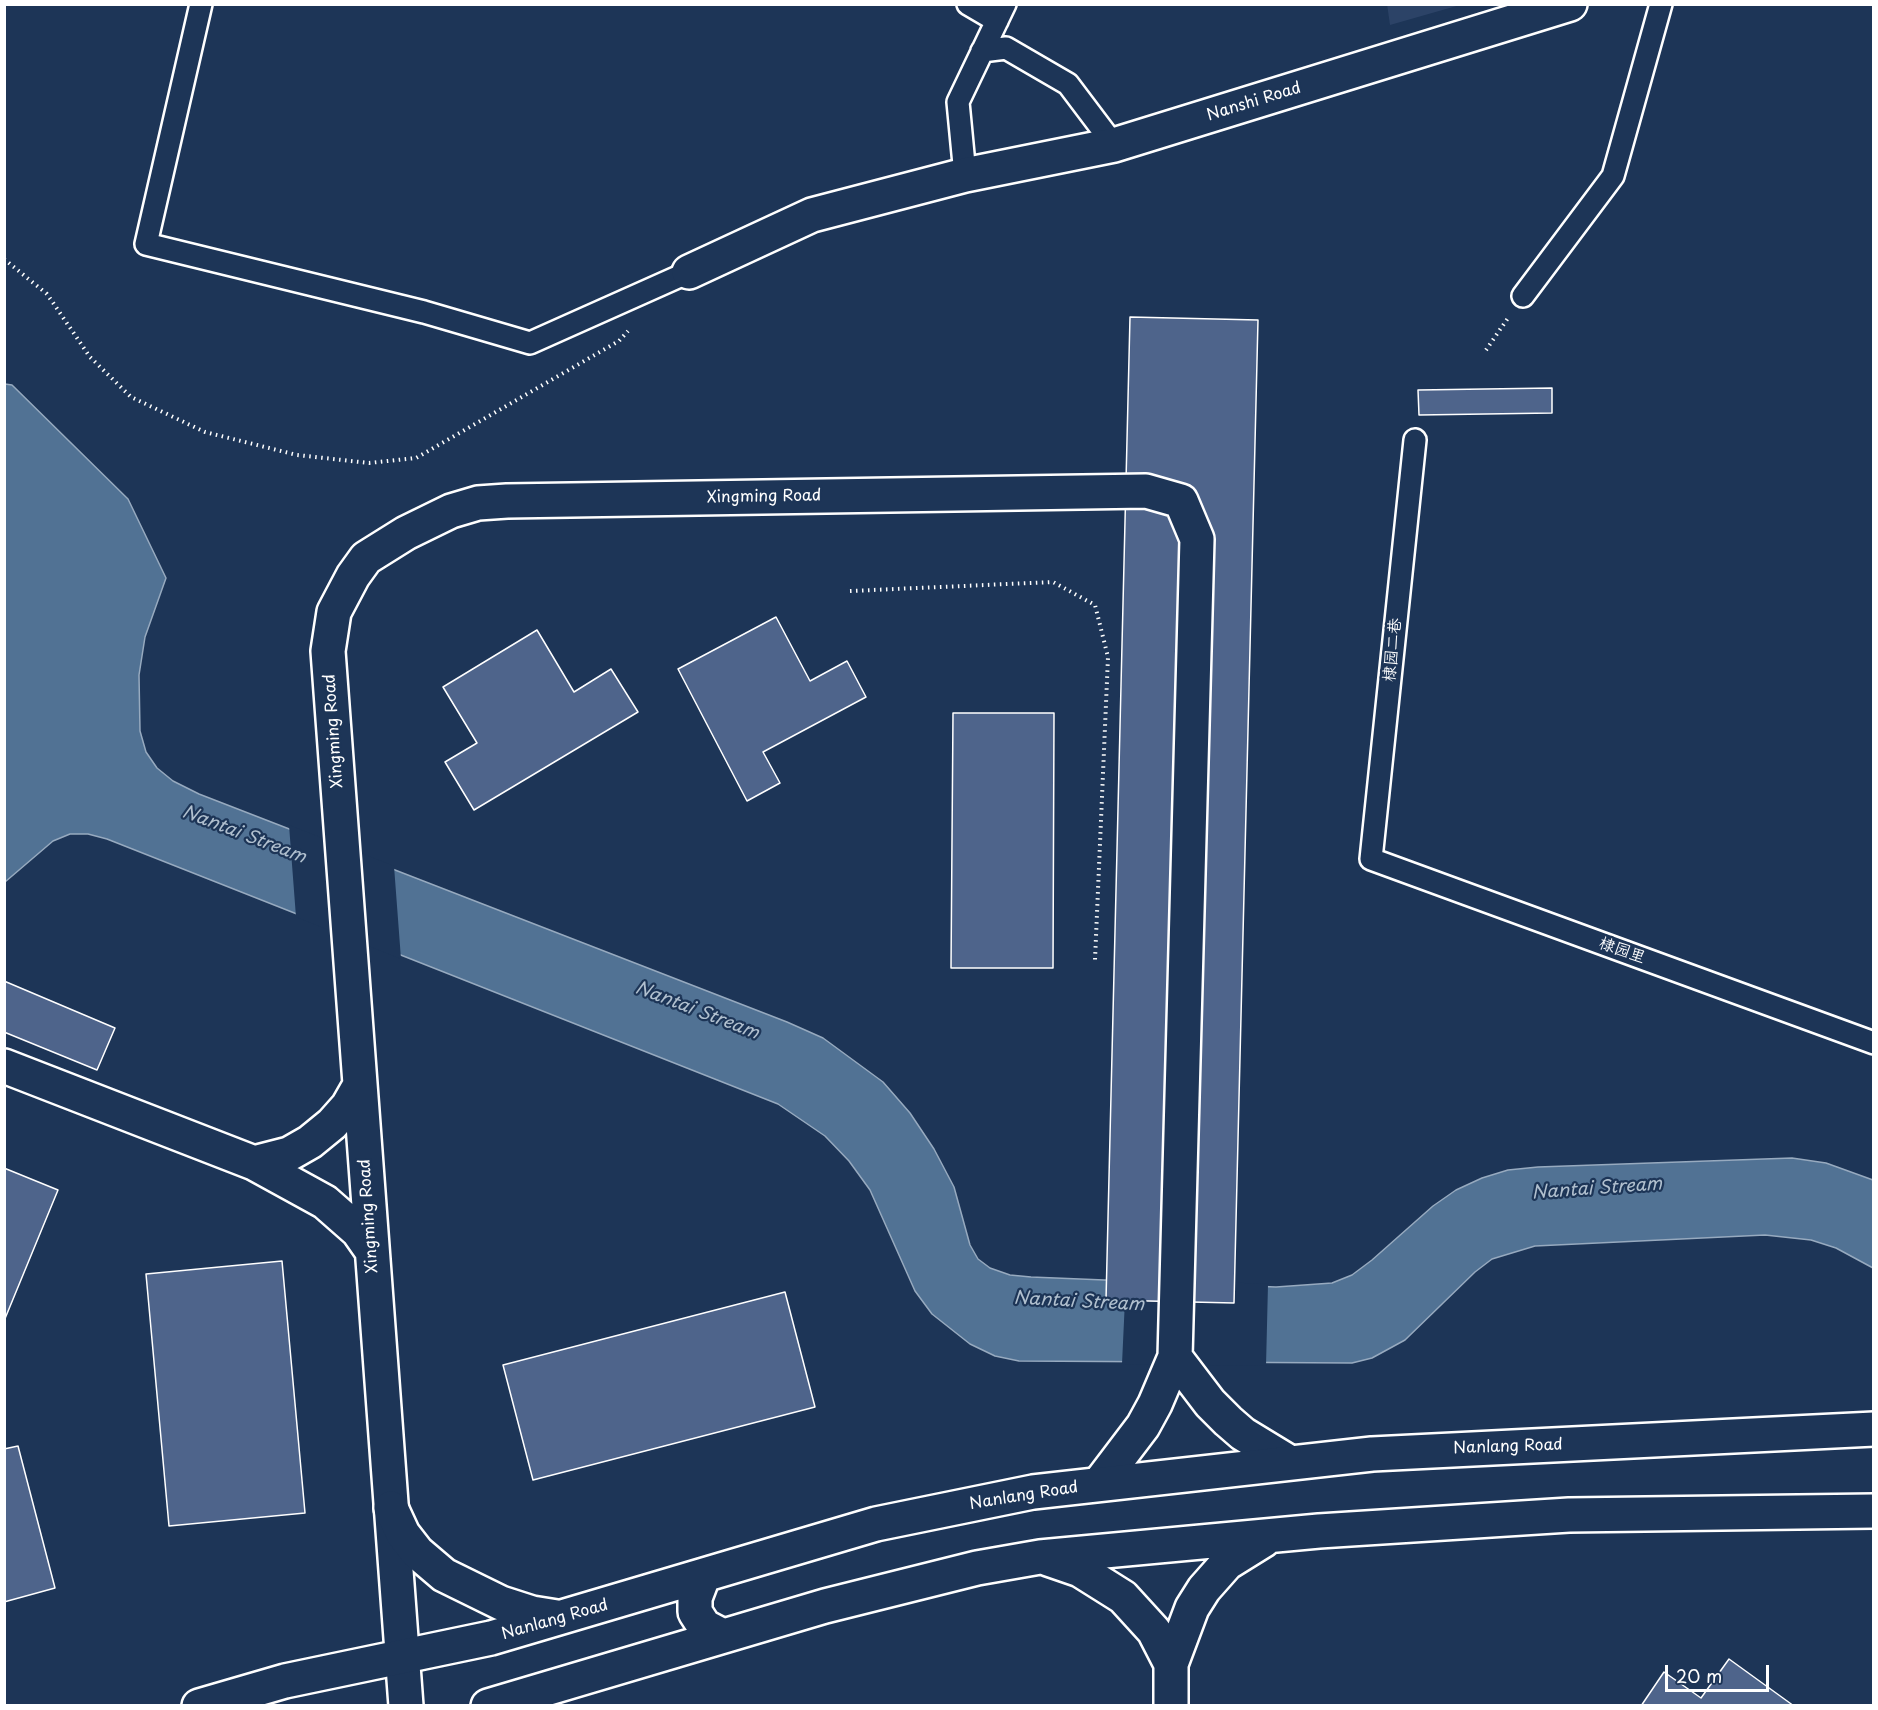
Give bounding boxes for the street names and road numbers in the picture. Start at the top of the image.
street label: Nanshi Road [1205,79,1303,125]
street label: Xingming Road [707,486,821,508]
street label: 棣园二巷 [1380,617,1406,683]
street label: Xingming Road [320,673,348,789]
street label: 棣园里 [1596,934,1648,968]
street label: Xingming Road [355,1158,383,1274]
street label: Nanlang Road [1453,1435,1563,1459]
street label: Nanlang Road [968,1478,1080,1514]
street label: Nanlang Road [500,1596,610,1644]

